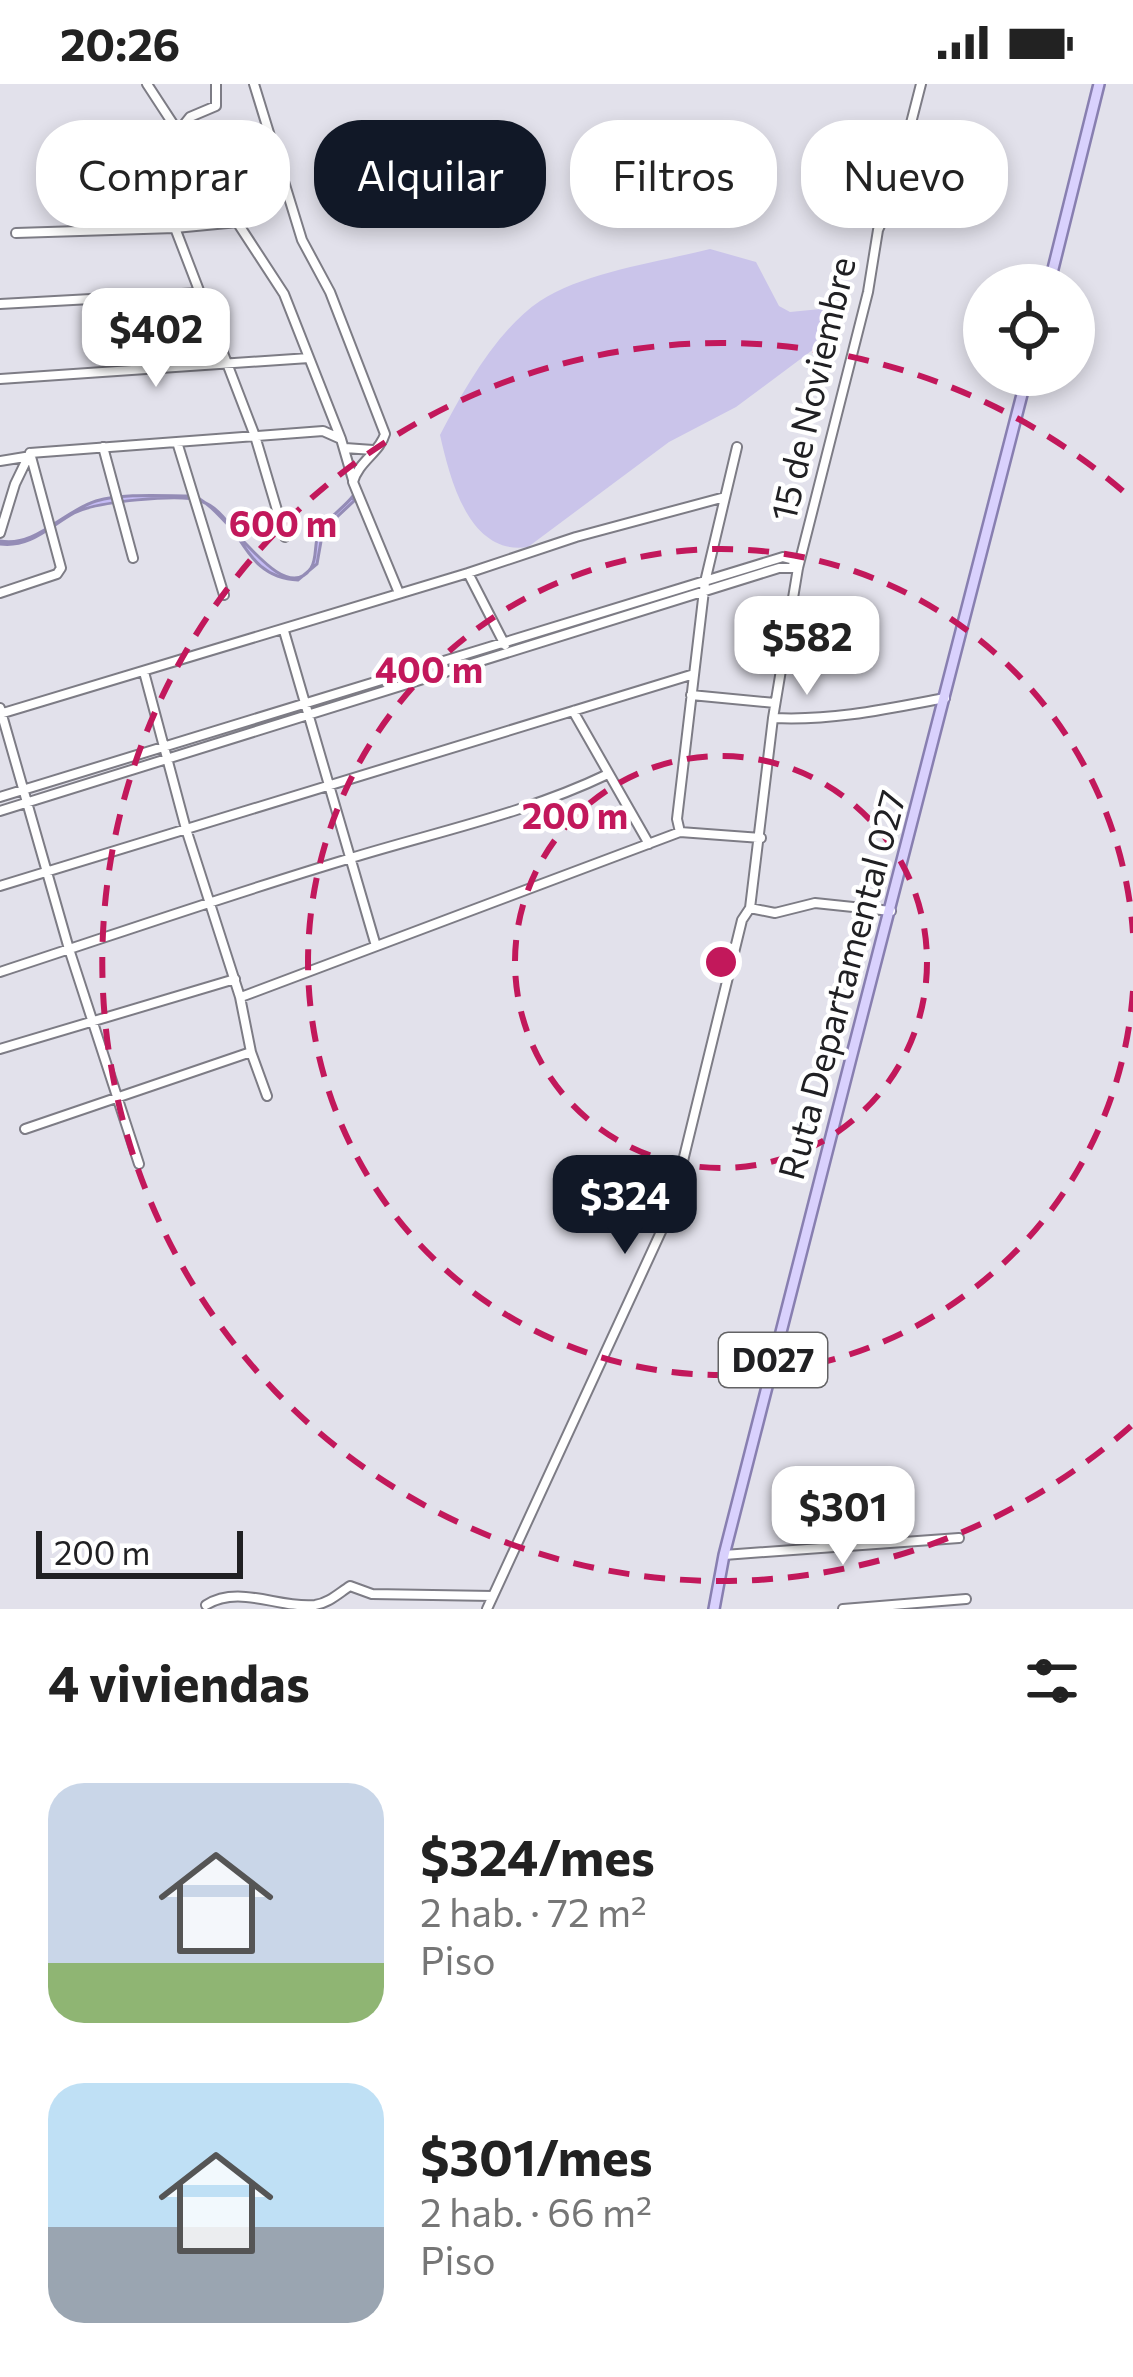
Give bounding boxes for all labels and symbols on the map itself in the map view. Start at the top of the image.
street label: 15 de Noviembre [759,252,863,525]
pin: $402 [85,288,227,390]
text: 600 m [229,500,337,544]
pin: $582 [736,596,878,698]
text: 400 m [375,646,483,690]
street label: Ruta Departamental 027 [767,785,913,1184]
text: 200 m [522,792,628,836]
centre of rings [700,941,742,983]
pin: $324 [554,1155,696,1257]
road number: D027 [719,1333,827,1387]
pin: $301 [772,1466,914,1568]
scale bar [36,1525,243,1578]

